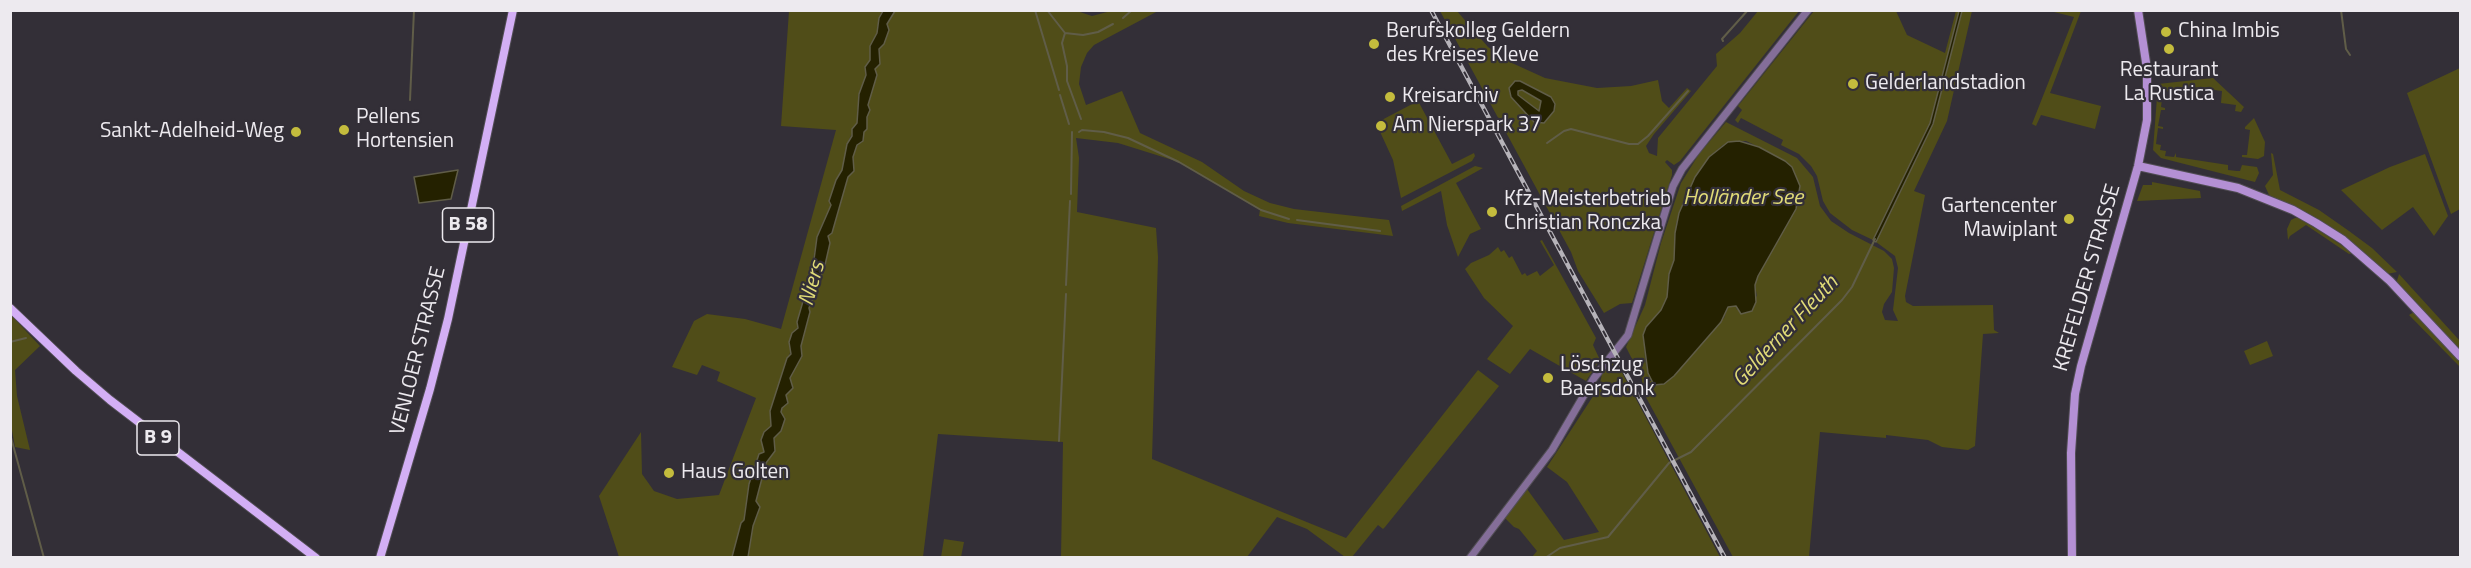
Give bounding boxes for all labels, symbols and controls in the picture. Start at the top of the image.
place label: Berufskolleg Geldern des Kreises Kleve [1386,19,1570,69]
place label: China Imbis [2178,19,2280,45]
marker: China Imbis [2159,25,2173,39]
marker: Berufskolleg Geldern des Kreises Kleve [1367,37,1381,51]
marker: Restaurant La Rustica [2162,42,2176,56]
place label: Restaurant La Rustica [2120,58,2218,108]
place label: Gelderlandstadion [1865,71,2026,97]
marker: Gelderlandstadion [1846,77,1860,91]
place label: Kreisarchiv [1402,84,1499,110]
marker: Kreisarchiv [1383,90,1397,104]
place label: Pellens Hortensien [356,105,454,155]
place label: Am Nierspark 37 [1393,113,1541,139]
place label: Sankt-Adelheid-Weg [100,119,284,145]
marker: Am Nierspark 37 [1374,119,1388,133]
marker: Pellens Hortensien [337,123,351,137]
marker: Sankt-Adelheid-Weg [289,125,303,139]
street label: KREFELDER STRASSE [2049,181,2127,375]
water label: Holländer See [1683,186,1803,212]
place label: Kfz-Meisterbetrieb Christian Ronczka [1504,187,1671,237]
place label: Gartencenter Mawiplant [1941,194,2057,244]
marker: Kfz-Meisterbetrieb Christian Ronczka [1485,205,1499,219]
road number: B 58 [442,208,494,242]
marker: Gartencenter Mawiplant [2062,212,2076,226]
water label: Niers [794,259,832,309]
street label: VENLOER STRASSE [386,264,452,438]
water label: Gelderner Fleuth [1728,271,1844,393]
place label: Löschzug Baersdonk [1560,353,1655,403]
marker: Löschzug Baersdonk [1541,371,1555,385]
road number: B 9 [137,421,179,455]
place label: Haus Golten [681,460,789,486]
marker: Haus Golten [662,466,676,480]

